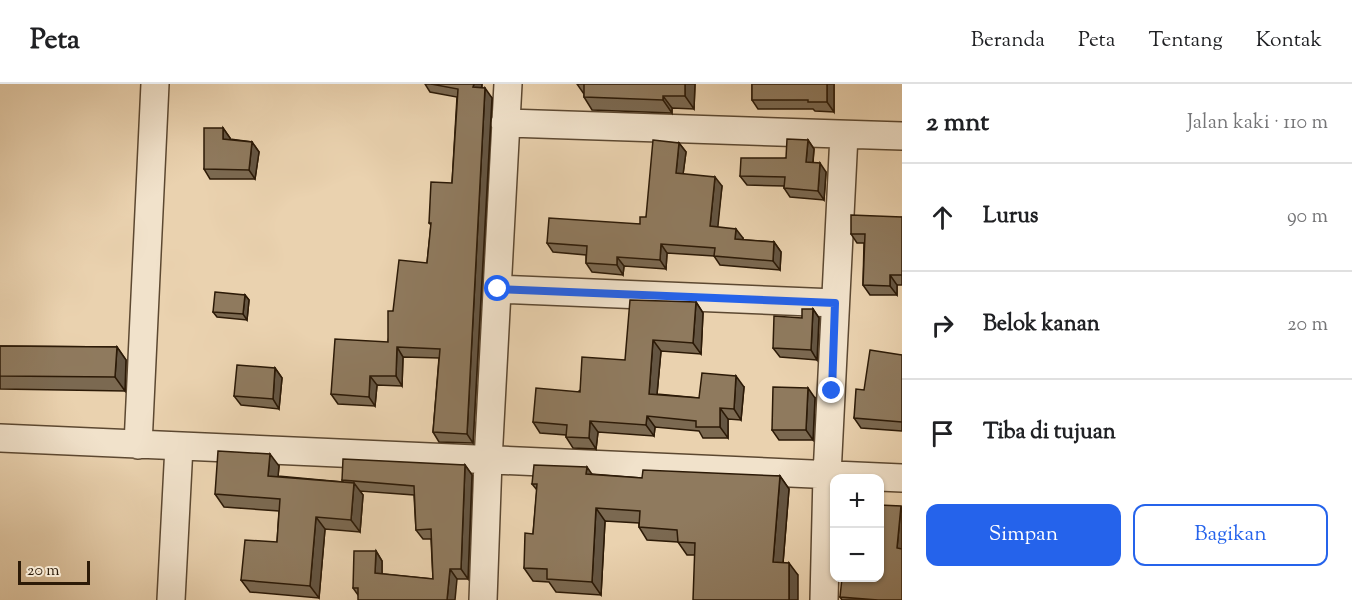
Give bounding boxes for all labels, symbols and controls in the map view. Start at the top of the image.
text: Peta [30,21,80,61]
text: Beranda [971,26,1045,56]
text: Peta [1078,26,1116,56]
text: Tentang [1149,26,1223,56]
text: Kontak [1256,26,1322,56]
text: 2 mnt [926,105,989,142]
text: Jalan kaki · 110 m [1187,109,1328,138]
icon: ahead [926,201,959,234]
text: Lurus [983,201,1039,233]
text: 90 m [1287,203,1328,232]
route start [484,275,510,301]
icon: right [926,309,959,342]
text: Belok kanan [983,309,1100,341]
text: 20 m [1287,311,1328,340]
route end [818,377,844,403]
icon: arrive [926,417,959,450]
text: Tiba di tujuan [983,417,1116,449]
map controls [830,474,884,582]
button: + [830,474,884,528]
button: Simpan [926,504,1121,566]
button: Bagikan [1133,504,1328,566]
button: − [830,528,884,582]
scale bar [18,558,90,586]
text: 20 m [27,560,60,583]

